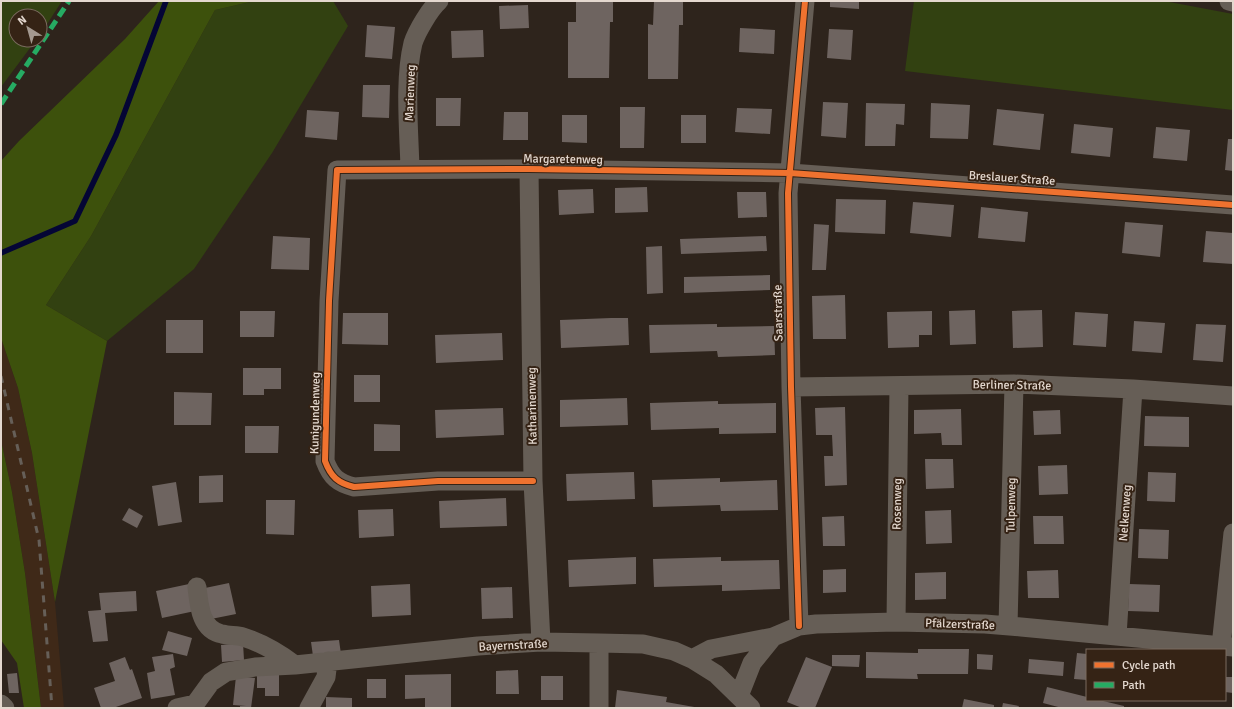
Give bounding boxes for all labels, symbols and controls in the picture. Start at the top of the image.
north arrow [8,8,48,48]
text: N [15,13,29,28]
street label: Marienweg [402,64,419,122]
street label: Margaretenweg [523,151,603,168]
street label: Breslauer Straße [968,168,1056,189]
street label: Saarstraße [771,285,786,341]
street label: Katharinenweg [524,367,541,445]
street label: Kunigundenweg [307,372,324,454]
street label: Berliner Straße [972,377,1052,394]
street label: Rosenweg [890,478,905,530]
street label: Tulpenweg [1004,478,1019,532]
street label: Nelkenweg [1116,484,1135,542]
street label: Pfälzerstraße [925,616,995,633]
street label: Bayernstraße [478,636,548,655]
legend [1086,649,1226,701]
text: Cycle path [1122,658,1175,673]
text: Path [1122,678,1145,693]

